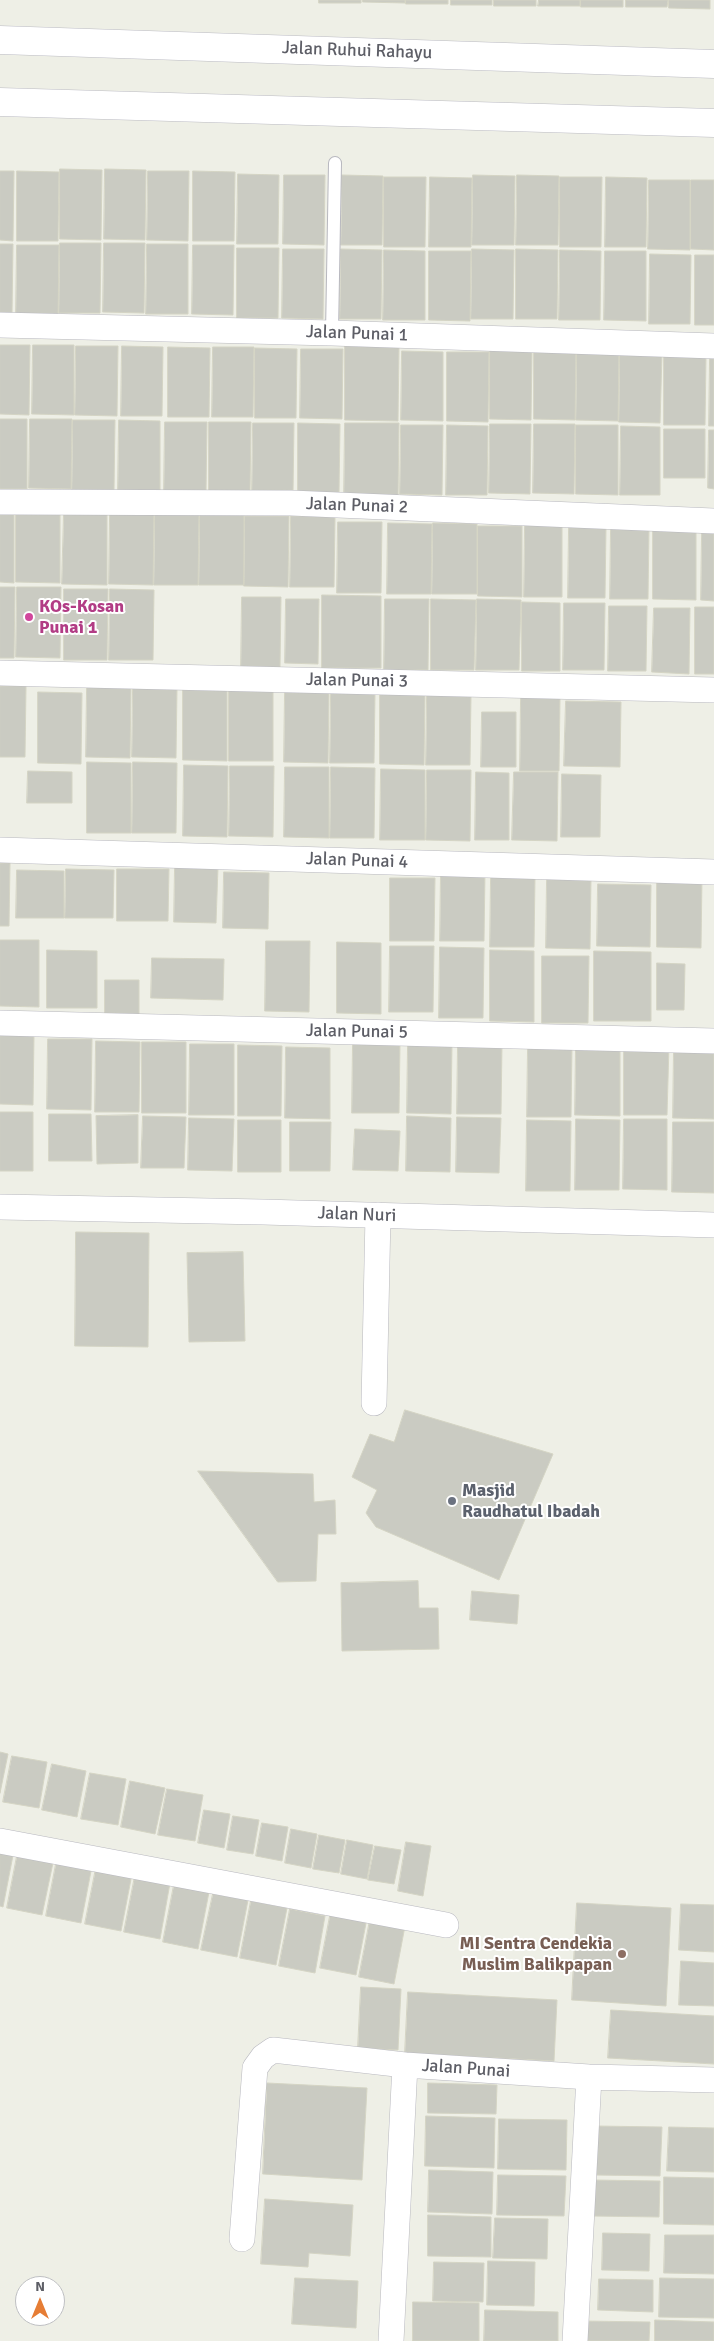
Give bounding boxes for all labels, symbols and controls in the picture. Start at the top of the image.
street label: Jalan Ruhui Rahayu [281,38,433,64]
street label: Jalan Punai 1 [306,321,408,347]
street label: Jalan Punai 2 [306,493,408,519]
place label: KOs-Kosan Punai 1 [39,596,124,638]
marker: KOs-Kosan Punai 1 [23,611,35,623]
street label: Jalan Punai 3 [306,669,408,693]
street label: Jalan Punai 4 [306,848,408,874]
street label: Jalan Punai 5 [306,1020,408,1044]
street label: Jalan Nuri [317,1203,397,1227]
place label: Masjid Raudhatul Ibadah [462,1480,600,1522]
marker: Masjid Raudhatul Ibadah [446,1495,458,1507]
place label: MI Sentra Cendekia Muslim Balikpapan [459,1933,612,1976]
marker: MI Sentra Cendekia Muslim Balikpapan [616,1948,628,1960]
street label: Jalan Punai [421,2055,511,2083]
north arrow [15,2276,65,2326]
text: N [35,2278,45,2295]

